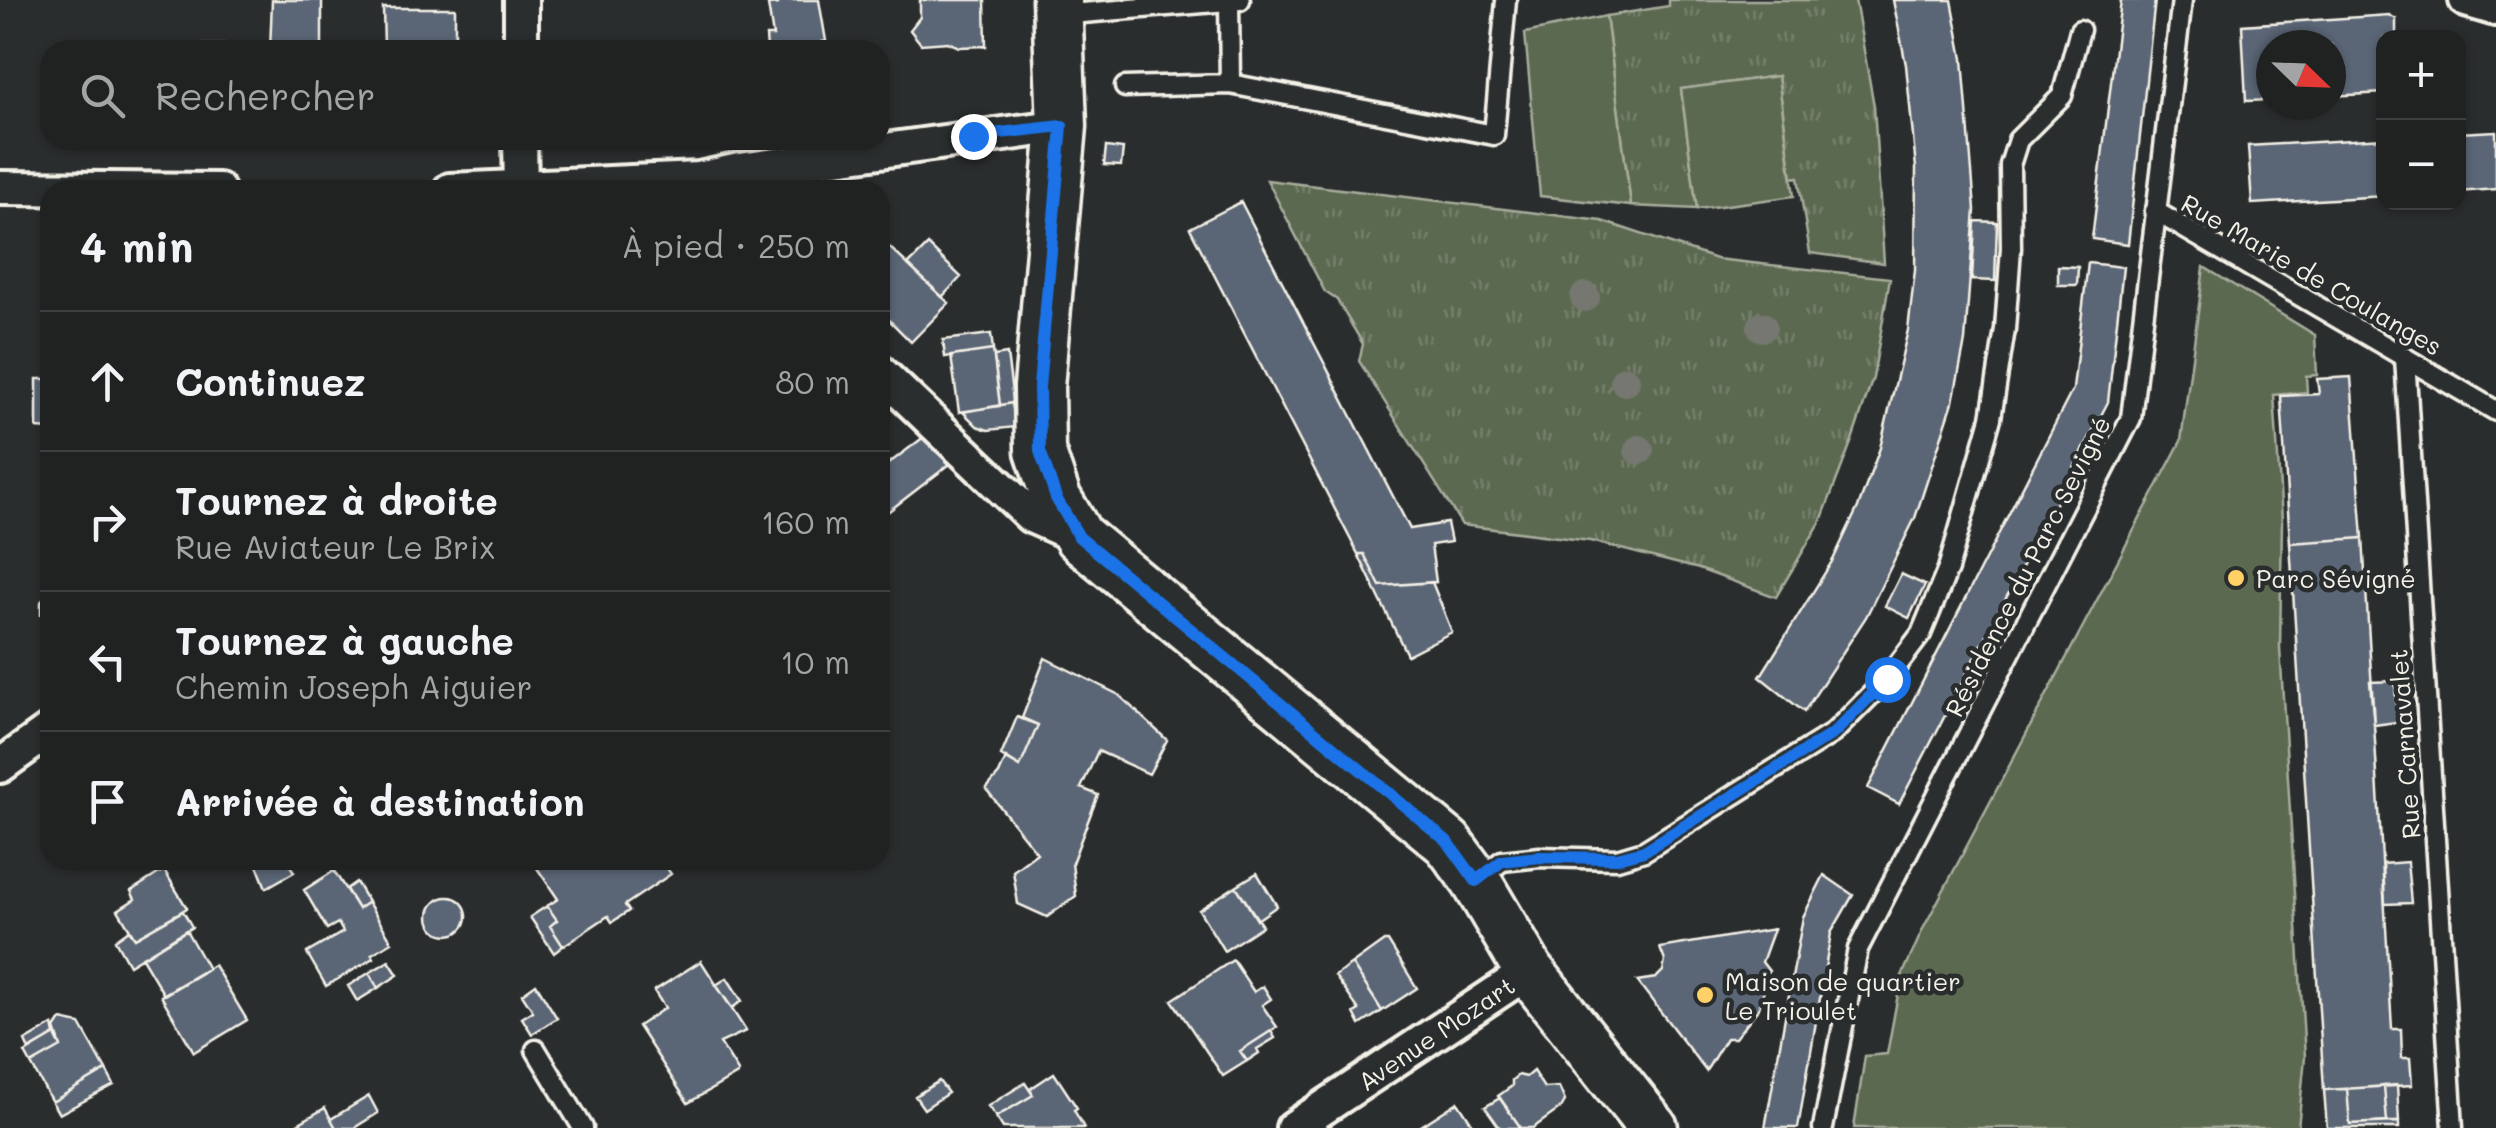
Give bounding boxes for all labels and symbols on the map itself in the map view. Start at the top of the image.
north arrow [2256,30,2346,120]
route end [951,114,997,160]
street label: Rue Marie de Coulanges [2176,186,2448,362]
street label: Résidence du Parc Sevigné [1937,410,2117,722]
place label: Parc Sévigné [2256,562,2416,594]
marker: Parc Sévigné [2225,567,2247,589]
street label: Rue Carnavalet [2381,648,2427,840]
route start [1865,657,1911,703]
place label: Maison de quartier Le Trioulet [1725,965,1961,1026]
street label: Avenue Mozart [1351,969,1521,1097]
marker: Maison de quartier Le Trioulet [1694,984,1716,1006]

